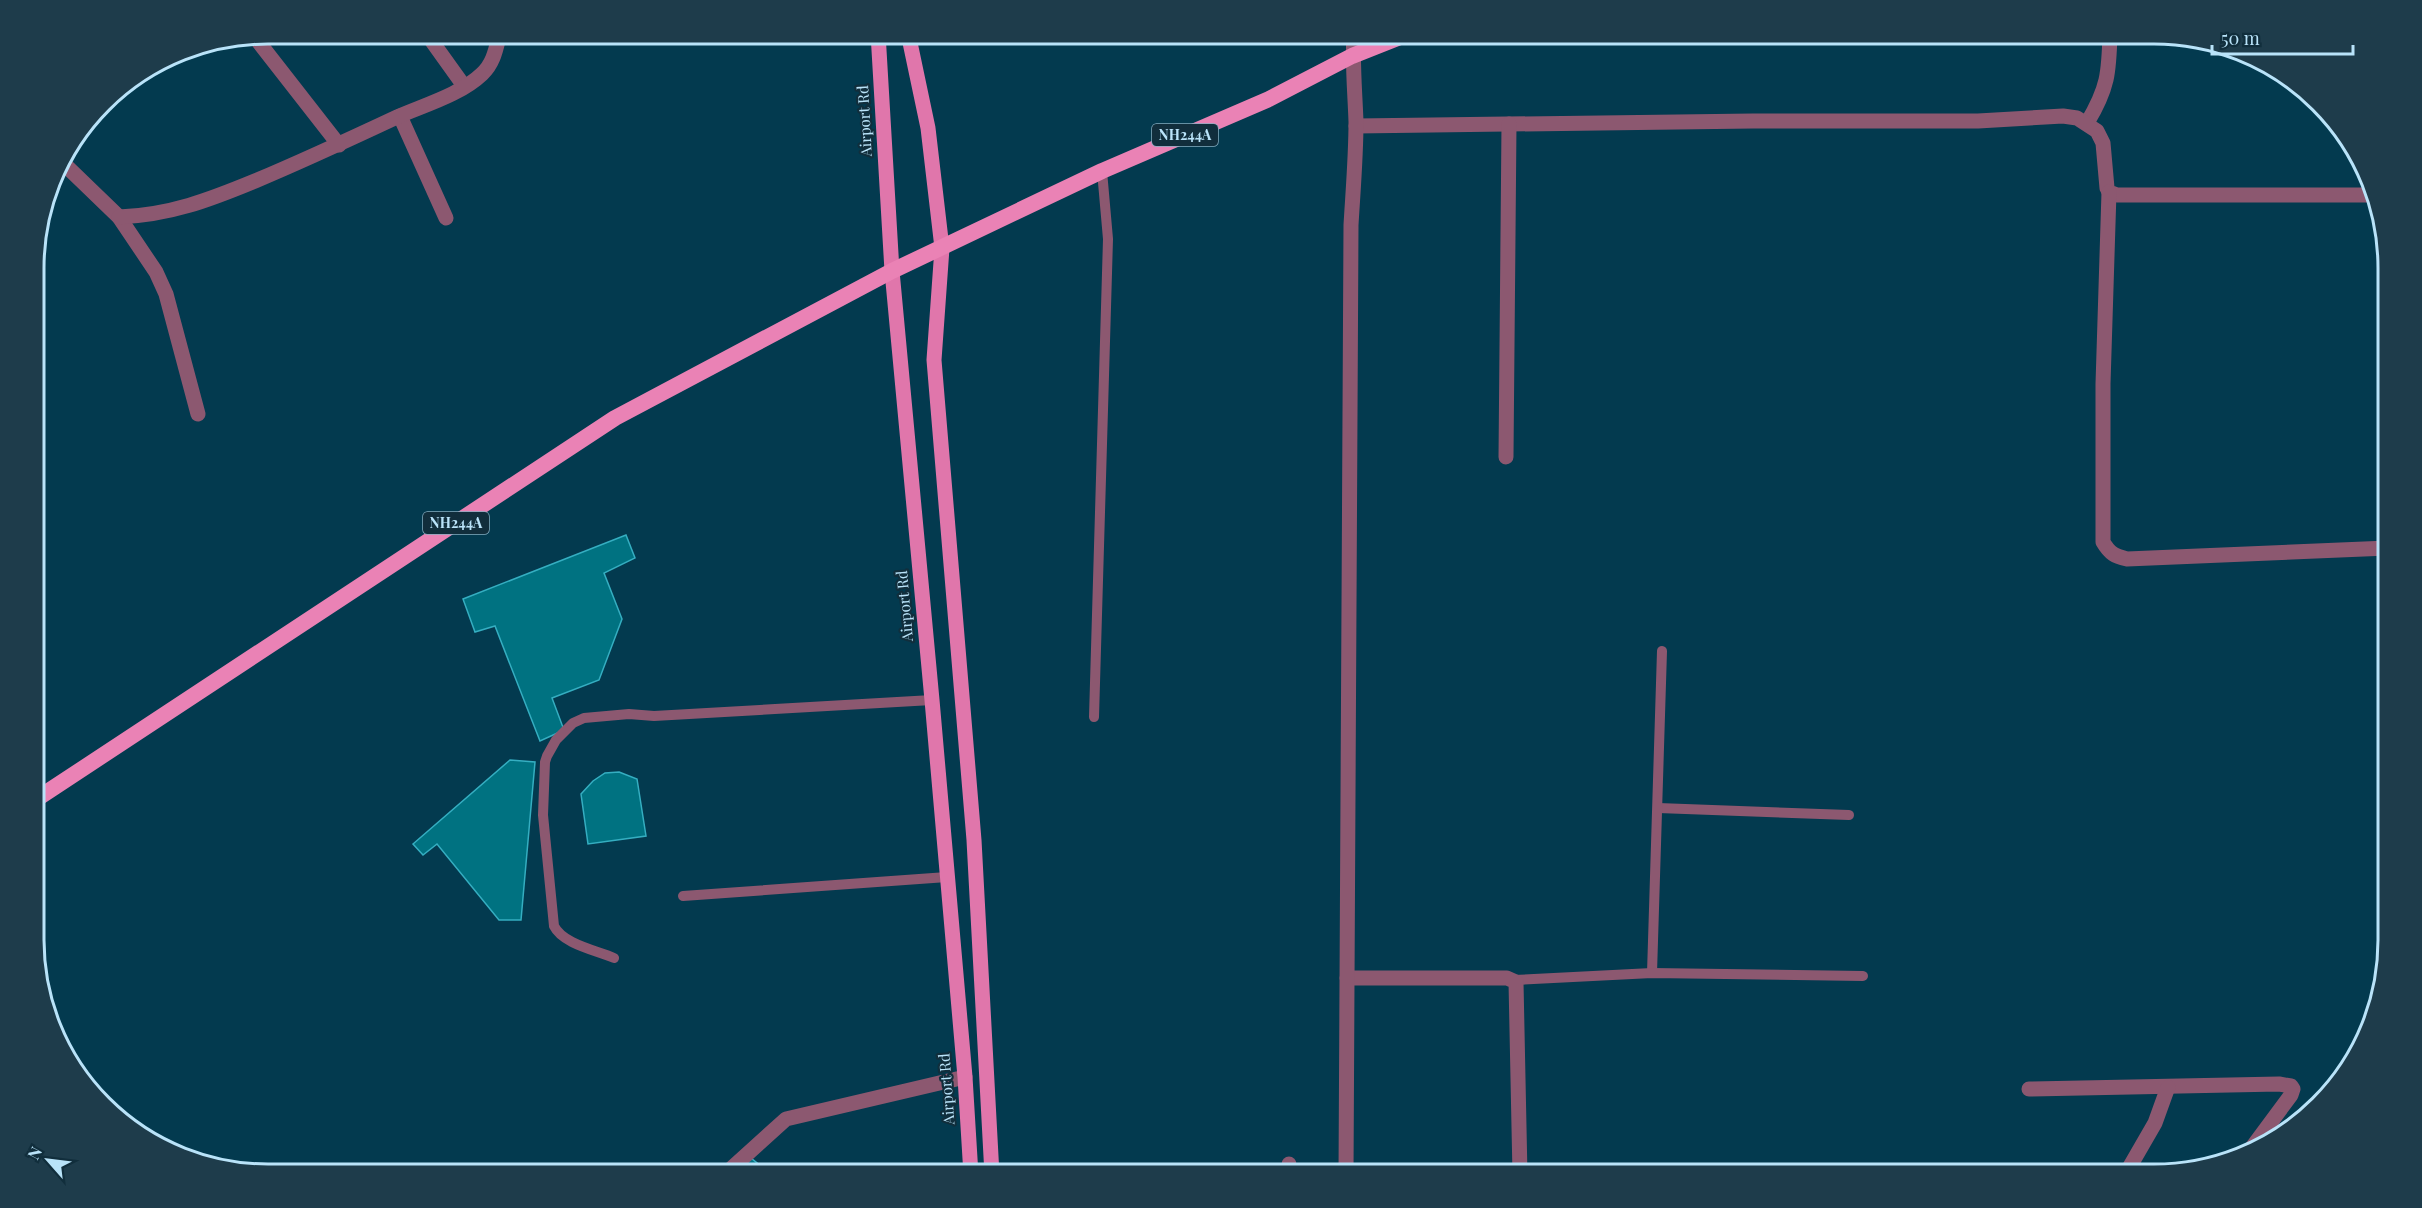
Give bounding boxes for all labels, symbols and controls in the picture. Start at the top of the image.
scale bar [2212,18,2353,56]
text: 50 m [2221,26,2260,50]
street label: Airport Rd [852,85,876,158]
road number: NH244A [1152,124,1218,146]
road number: NH244A [423,512,489,534]
street label: Airport Rd [891,569,917,643]
street label: Airport Rd [934,1052,959,1126]
north arrow [18,1130,78,1190]
text: N [22,1142,47,1163]

